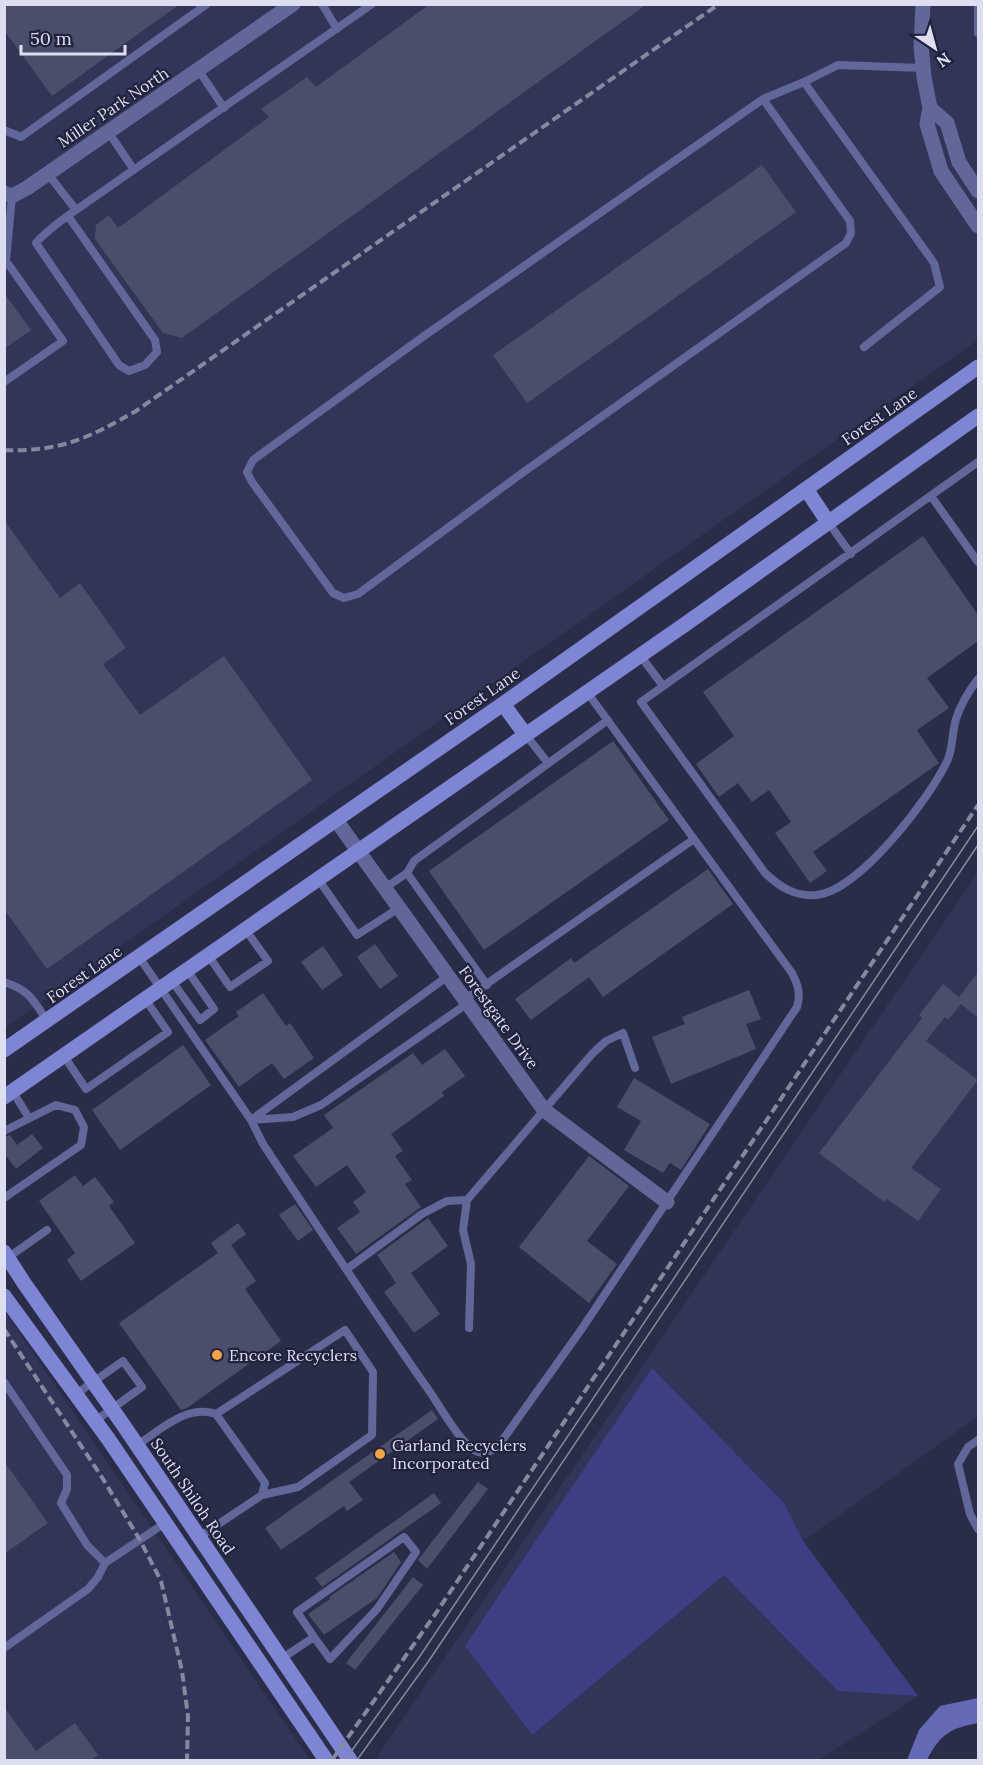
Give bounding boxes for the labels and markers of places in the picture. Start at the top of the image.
place label: Encore Recyclers [229,1345,357,1365]
marker: Encore Recyclers [210,1348,224,1362]
place label: Garland Recyclers Incorporated [392,1435,527,1473]
marker: Garland Recyclers Incorporated [373,1447,387,1461]

